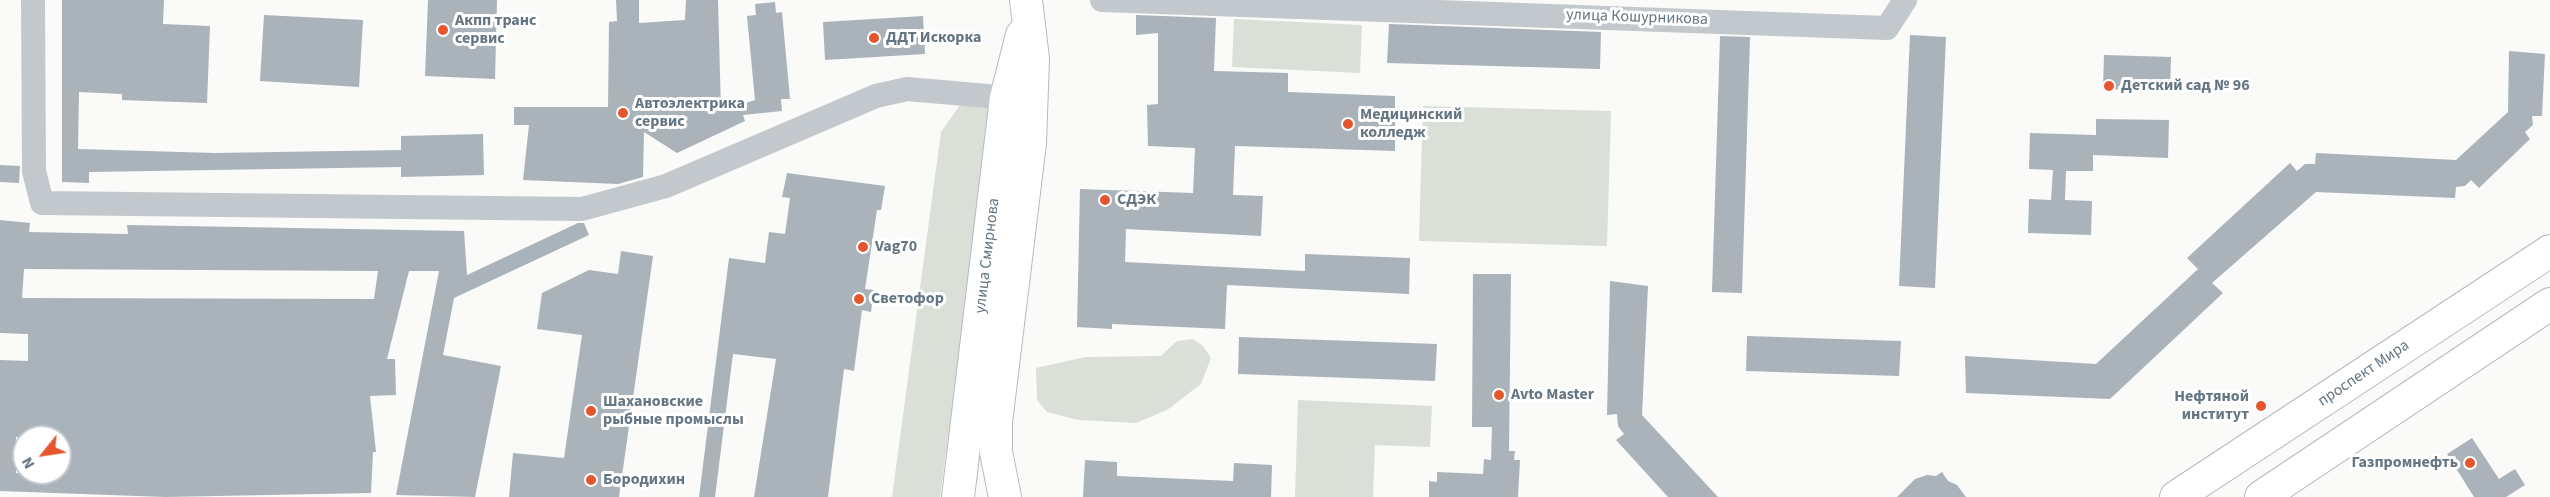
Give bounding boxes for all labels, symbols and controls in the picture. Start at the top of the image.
street label: улица Кошурникова [1566,6,1708,30]
place label: Акпп транс сервис [455,11,537,49]
marker: Акпп транс сервис [436,23,450,37]
place label: ДДТ Искорка [886,28,982,48]
marker: ДДТ Искорка [867,31,881,45]
place label: Детский сад № 96 [2121,76,2250,96]
marker: Детский сад № 96 [2102,79,2116,93]
place label: Автоэлектрика сервис [635,94,745,132]
place label: Медицинский колледж [1360,105,1462,143]
marker: Автоэлектрика сервис [616,106,630,120]
marker: Медицинский колледж [1341,117,1355,131]
place label: СДЭК [1117,190,1156,210]
marker: СДЭК [1098,193,1112,207]
street label: улица Смирнова [971,197,1005,315]
place label: Vag70 [875,237,917,257]
marker: Vag70 [856,240,870,254]
place label: Светофор [871,289,944,309]
marker: Светофор [852,292,866,306]
street label: проспект Мира [2315,336,2413,412]
place label: Avto Master [1511,385,1594,405]
place label: Нефтяной институт [2174,387,2249,425]
marker: Avto Master [1492,388,1506,402]
place label: Шахановские рыбные промыслы [603,392,744,430]
marker: Нефтяной институт [2254,399,2268,413]
marker: Шахановские рыбные промыслы [584,404,598,418]
north arrow [12,425,72,485]
text: N [16,453,40,473]
place label: Газпромнефть [2351,453,2458,473]
marker: Газпромнефть [2463,456,2477,470]
place label: Бородихин [603,470,685,490]
marker: Бородихин [584,473,598,487]

